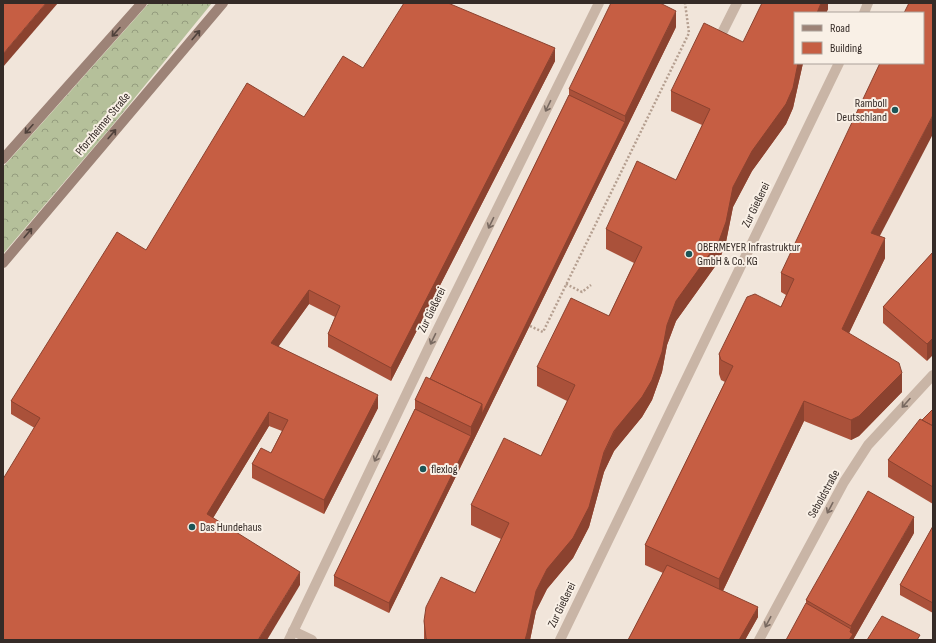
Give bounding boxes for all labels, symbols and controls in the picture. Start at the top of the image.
legend [794,12,924,64]
text: Road [830,21,850,36]
one-way arrow [111,27,121,37]
one-way arrow [192,29,201,40]
text: Building [830,41,862,56]
street label: Pforzheimer Straße [72,89,134,159]
place label: Ramboll Deutschland [836,96,887,125]
one-way arrow [544,100,551,112]
marker: Ramboll Deutschland [890,105,900,115]
one-way arrow [25,124,34,134]
one-way arrow [108,128,117,139]
street label: Zur Gießerei [739,180,773,230]
one-way arrow [486,216,494,228]
one-way arrow [24,227,33,238]
place label: OBERMEYER Infrastruktur GmbH & Co. KG [697,240,801,269]
marker: OBERMEYER Infrastruktur GmbH & Co. KG [684,249,694,259]
street label: Zur Gießerei [415,285,449,335]
one-way arrow [429,333,436,345]
one-way arrow [902,398,911,408]
one-way arrow [373,450,380,462]
place label: flexlog [431,462,458,477]
marker: flexlog [418,464,428,474]
street label: Seboldstraße [805,467,843,521]
one-way arrow [826,502,833,514]
place label: Das Hundehaus [200,520,262,535]
marker: Das Hundehaus [187,522,197,532]
street label: Zur Gießerei [545,580,579,630]
one-way arrow [764,616,772,628]

